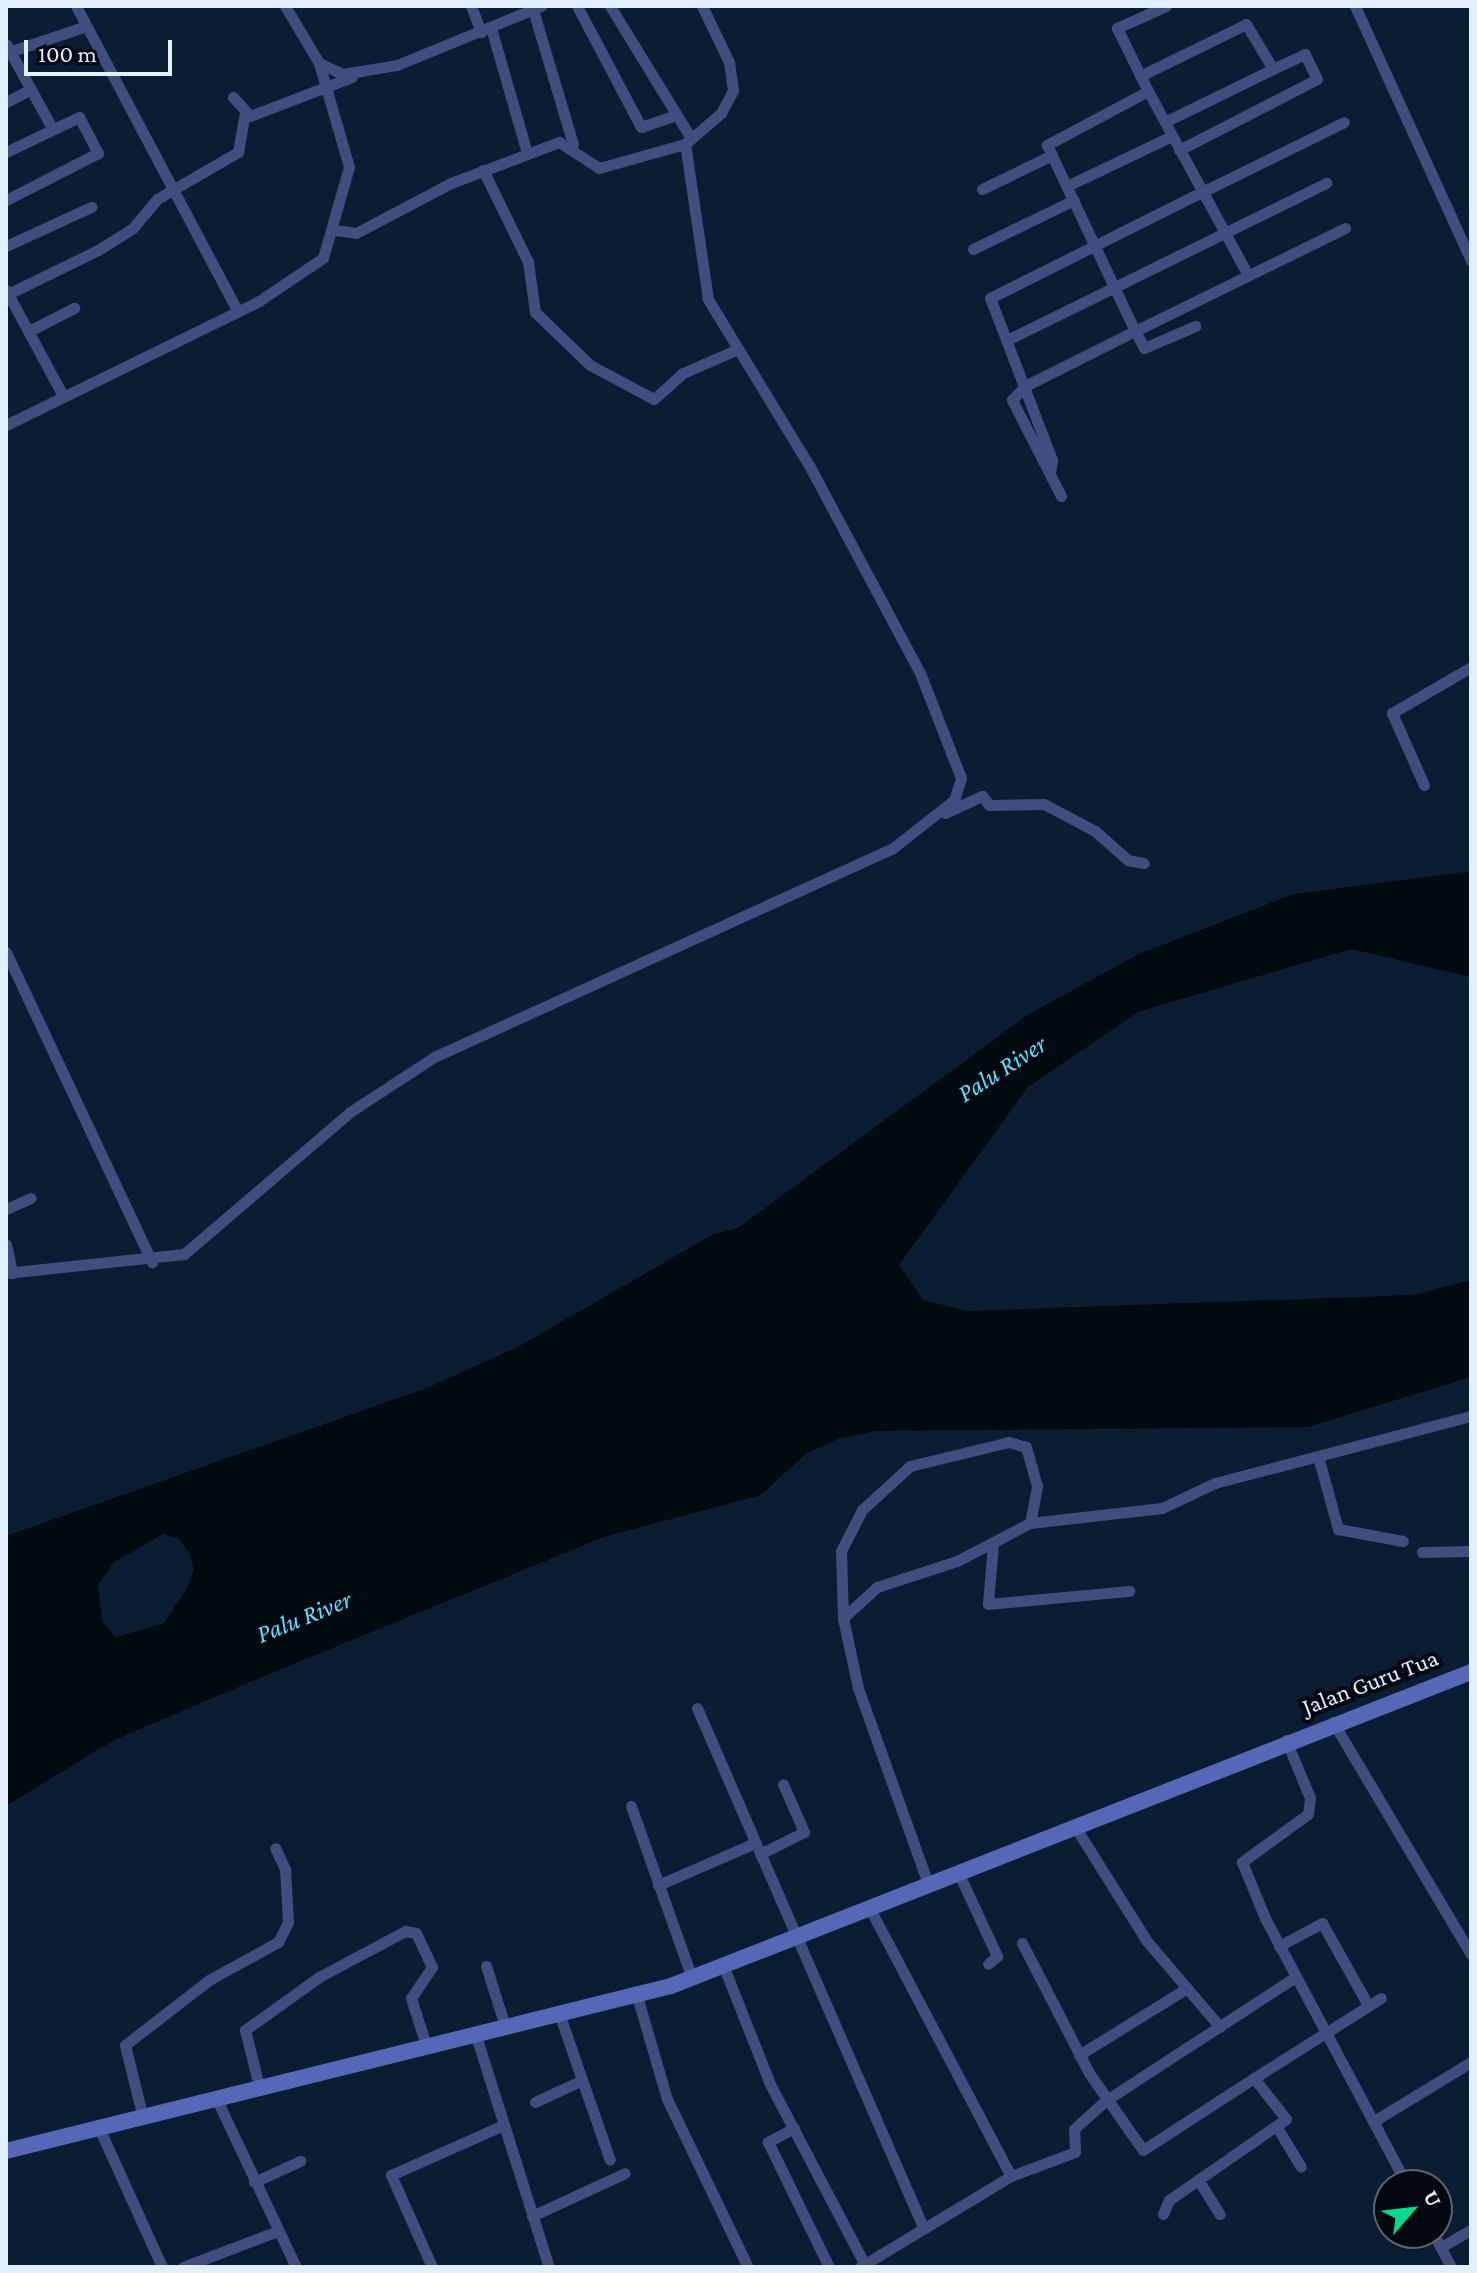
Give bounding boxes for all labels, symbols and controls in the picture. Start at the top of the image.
scale bar [28,24,176,74]
text: 100 m [38,40,97,67]
water label: Palu River [952,1029,1052,1109]
water label: Palu River [252,1584,356,1650]
street label: Jalan Guru Tua [1298,1643,1442,1721]
north arrow [1373,2169,1453,2249]
text: U [1418,2186,1447,2211]

